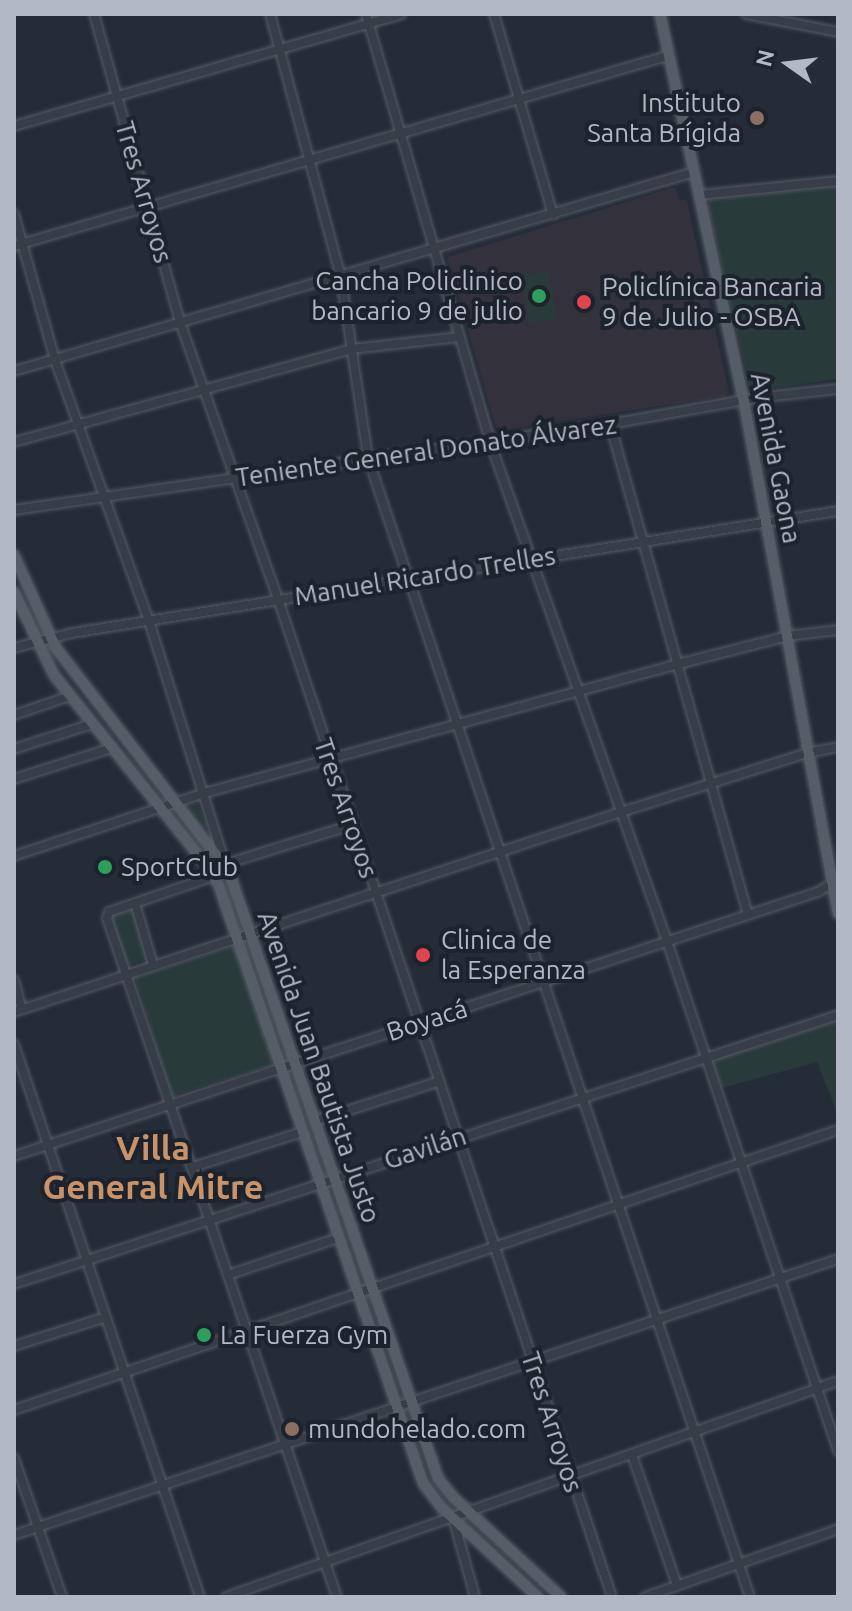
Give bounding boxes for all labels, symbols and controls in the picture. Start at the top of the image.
north arrow [748,24,828,104]
text: N [750,47,778,69]
place label: Instituto Santa Brígida [587,87,741,148]
marker: Instituto Santa Brígida [748,109,766,127]
street label: Tres Arroyos [109,118,179,266]
place label: Cancha Policlinico bancario 9 de julio [311,265,523,326]
place label: Policlínica Bancaria 9 de Julio - OSBA [602,271,823,332]
marker: Cancha Policlinico bancario 9 de julio [530,287,548,305]
marker: Policlínica Bancaria 9 de Julio - OSBA [573,291,595,313]
street label: Avenida Gaona [744,370,808,546]
street label: Teniente General Donato Álvarez [234,409,618,493]
street label: Manuel Ricardo Trelles [292,540,558,612]
street label: Tres Arroyos [308,734,384,882]
place label: SportClub [121,851,238,883]
marker: SportClub [96,858,114,876]
street label: Avenida Juan Bautista Justo [251,907,387,1227]
place label: Clinica de la Esperanza [441,924,586,986]
marker: Clinica de la Esperanza [412,944,434,966]
street label: Boyacá [383,992,471,1048]
street label: Gavilán [380,1120,470,1176]
district label: Villa General Mitre [43,1127,263,1206]
place label: La Fuerza Gym [220,1319,388,1351]
marker: La Fuerza Gym [195,1326,213,1344]
street label: Tres Arroyos [515,1348,589,1496]
place label: mundohelado.com [308,1413,526,1445]
marker: mundohelado.com [283,1420,301,1438]

